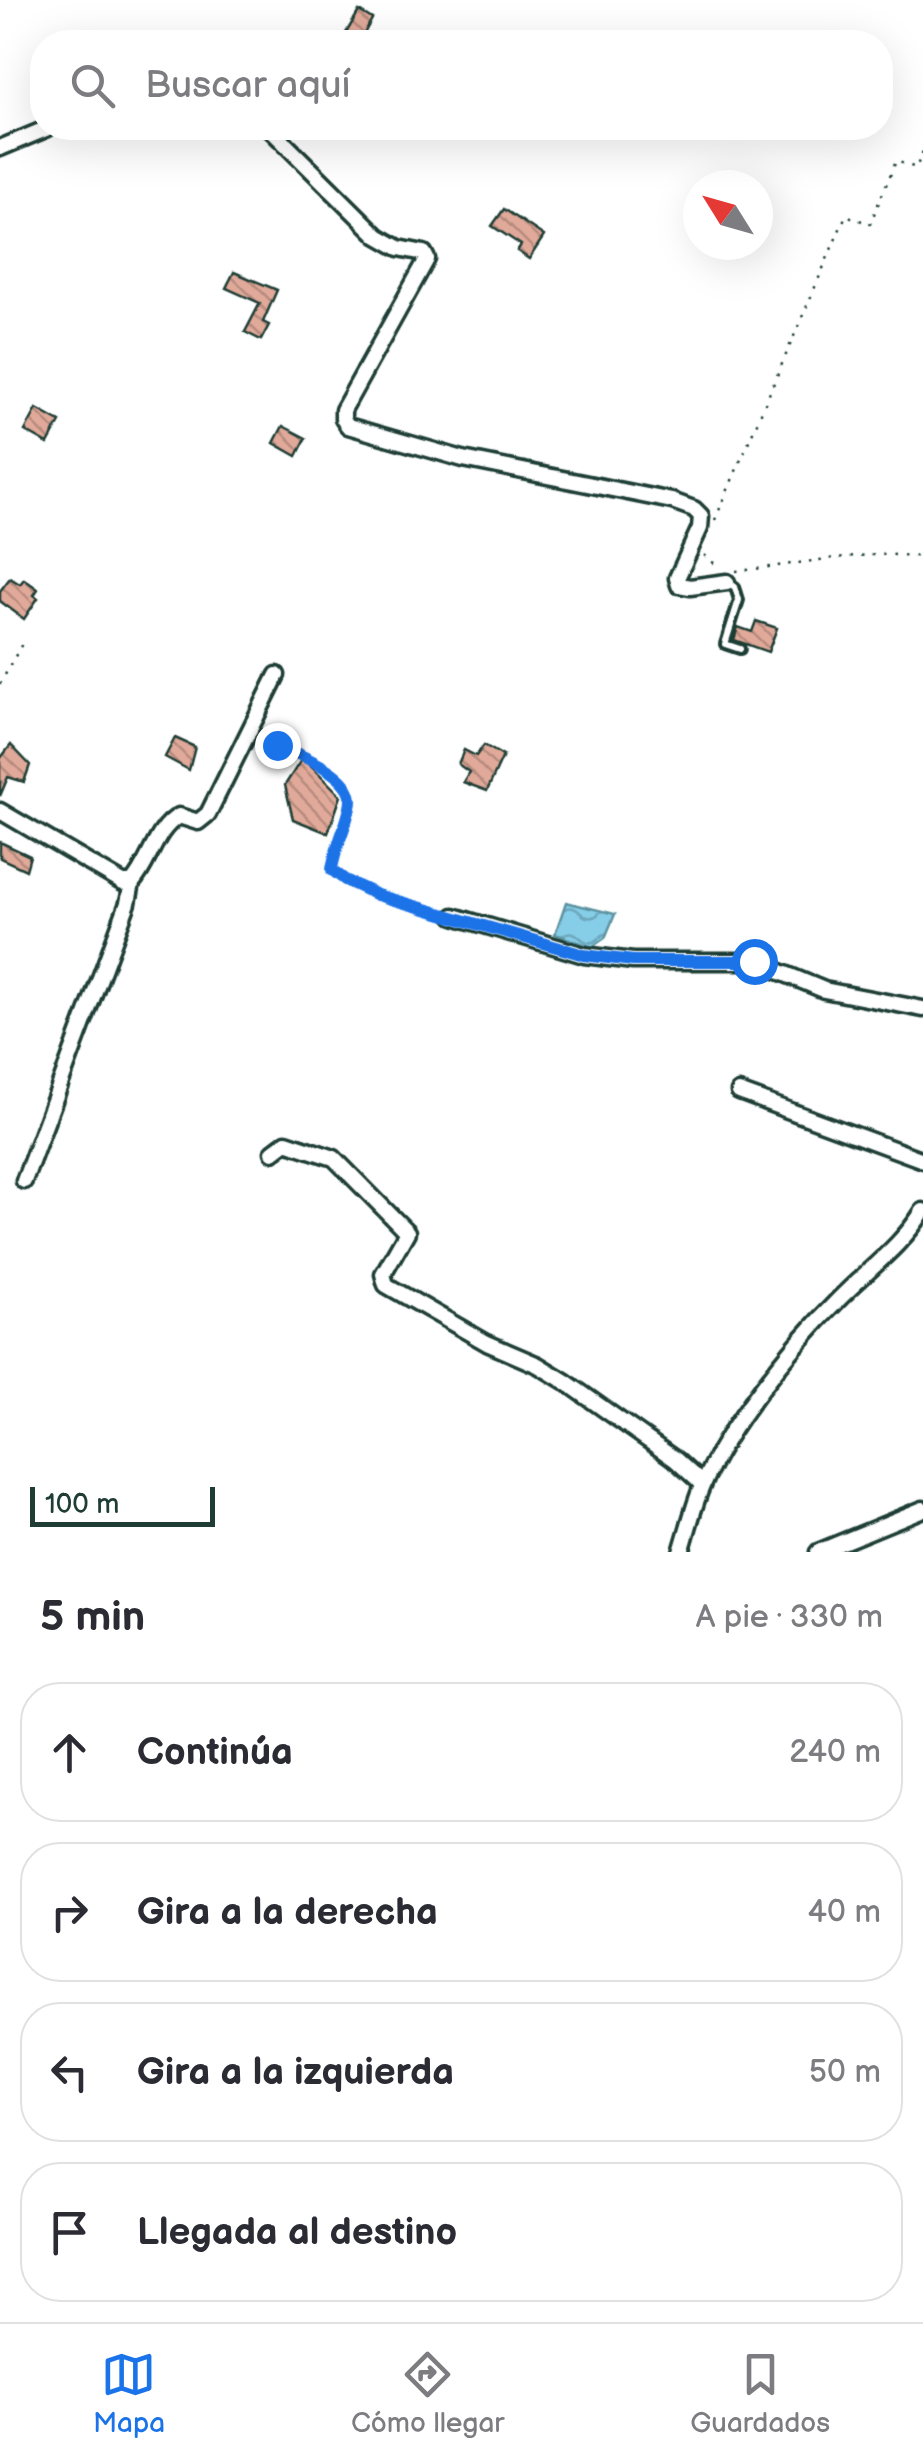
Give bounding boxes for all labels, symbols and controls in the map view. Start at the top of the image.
search box [30,30,893,140]
icon: search [65,58,120,113]
text: Buscar aquí [145,63,351,108]
north arrow [683,170,773,260]
route end [255,723,301,769]
route start [732,939,778,985]
scale bar [30,1482,215,1526]
text: 100 m [45,1488,119,1521]
text: 5 min [40,1592,145,1643]
text: A pie · 330 m [696,1598,883,1637]
icon: ahead [42,1725,97,1780]
text: Continúa [137,1730,293,1775]
text: 240 m [789,1733,881,1772]
icon: right [42,1885,97,1940]
text: Gira a la derecha [137,1890,438,1935]
text: 40 m [808,1893,881,1932]
icon: left [42,2045,97,2100]
text: Gira a la izquierda [137,2050,454,2095]
text: 50 m [809,2053,881,2092]
icon: arrive [42,2205,97,2260]
text: Llegada al destino [137,2210,457,2255]
tab: Mapa [93,2347,165,2440]
tab: Cómo llegar [351,2347,504,2440]
tab: Guardados [690,2347,830,2440]

